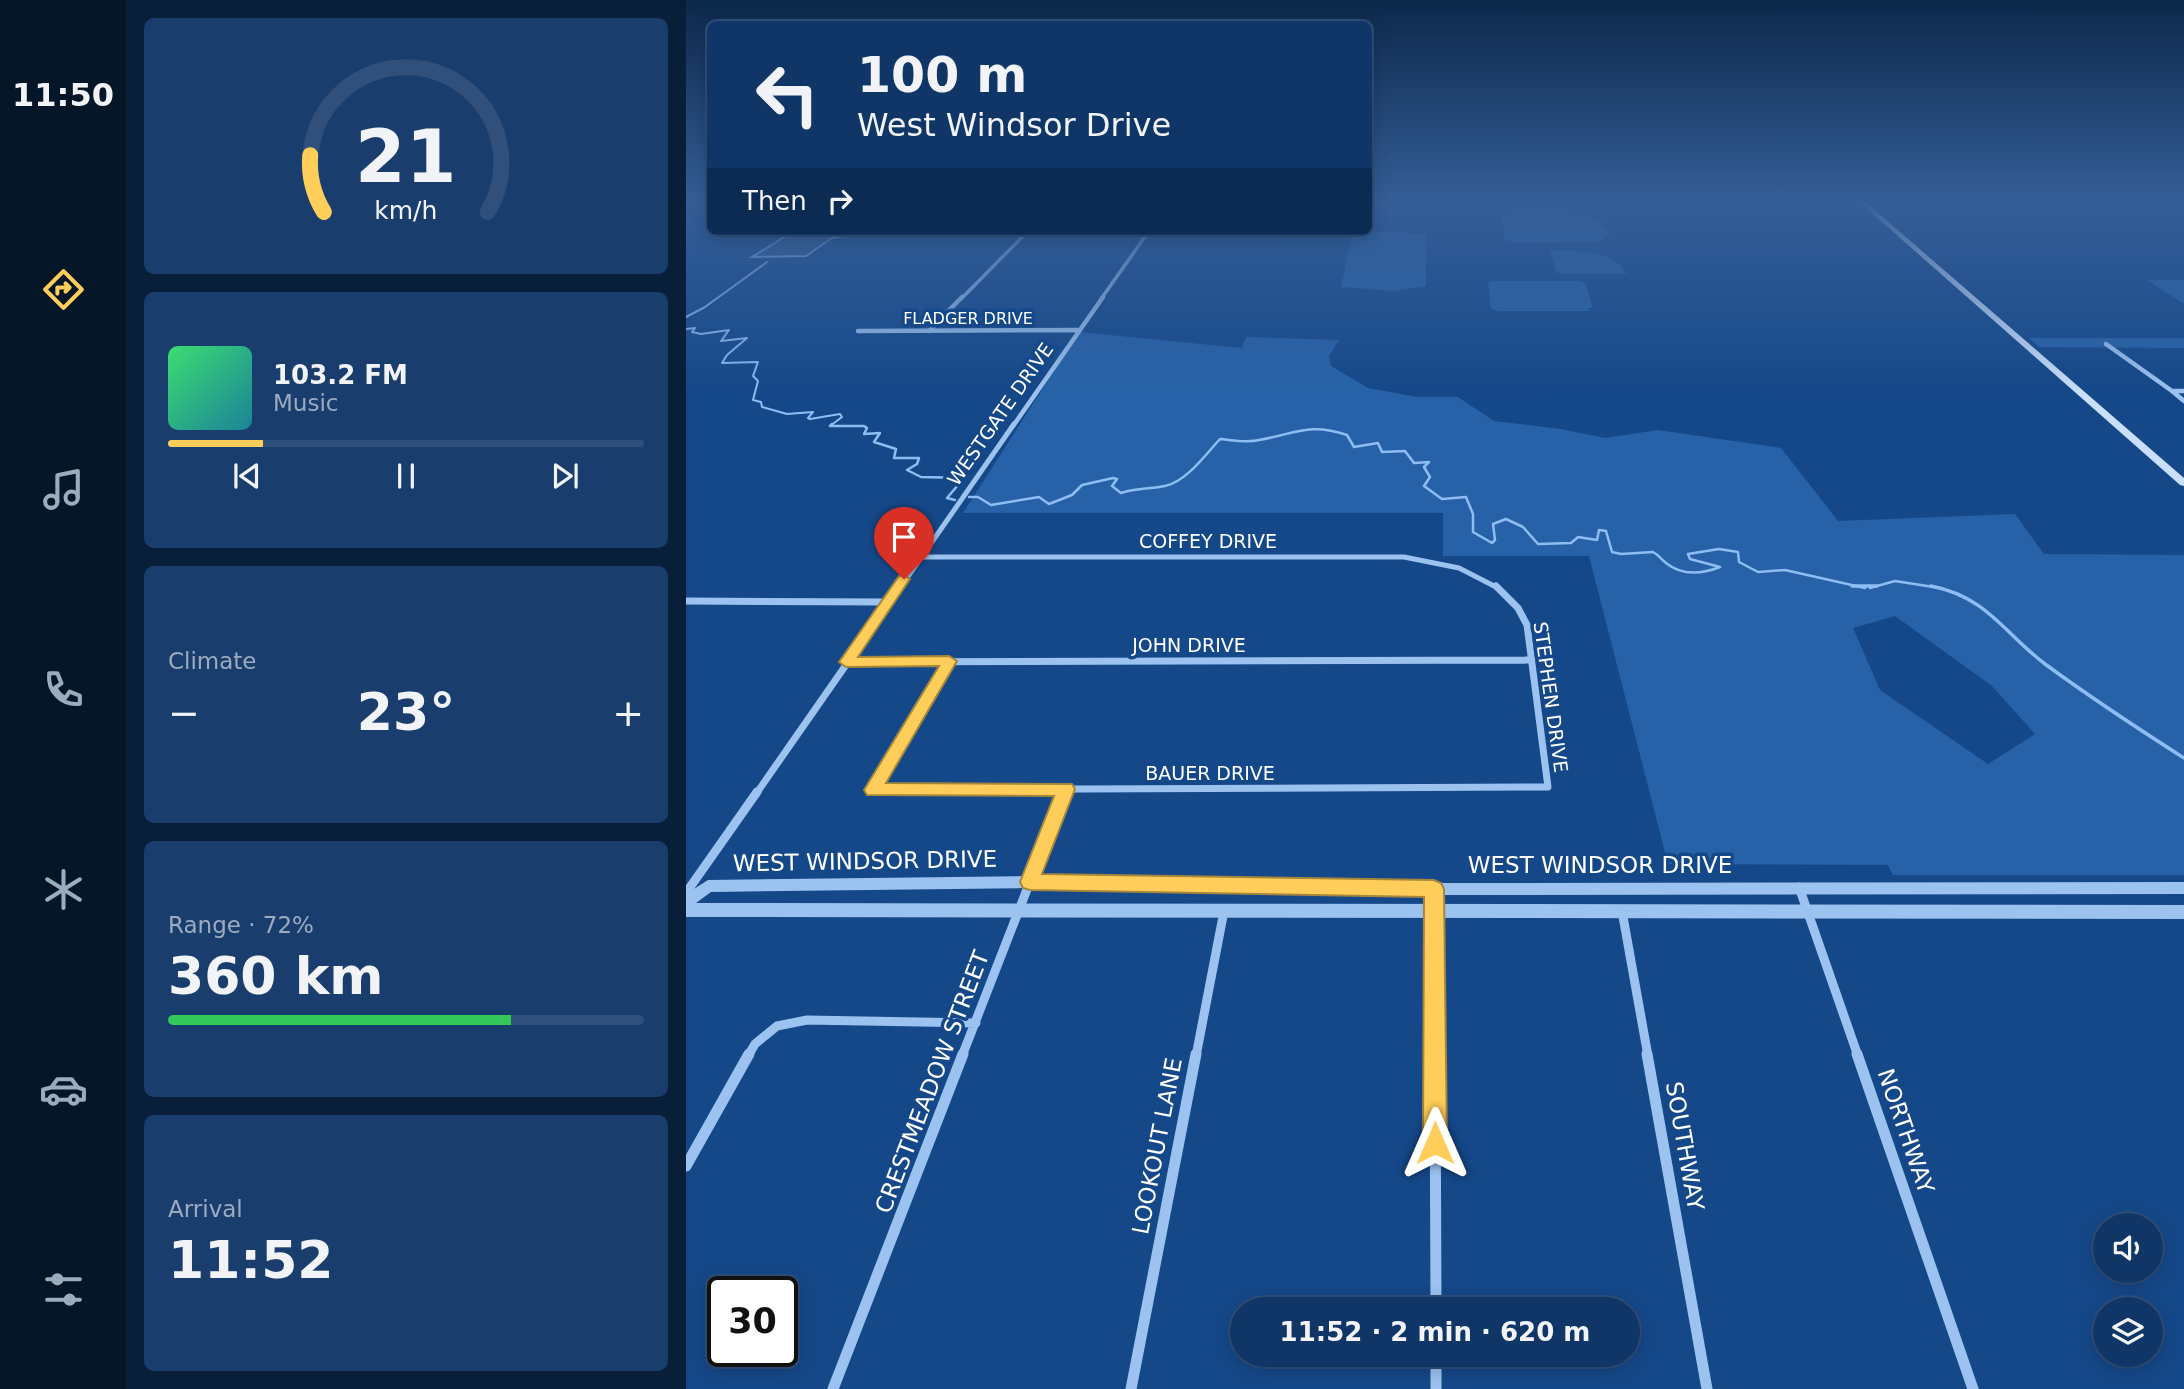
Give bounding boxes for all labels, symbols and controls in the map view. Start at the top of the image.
text: 100 m [857,47,1027,104]
icon: left [742,49,833,140]
text: 11:50 [12,76,114,114]
text: West Windsor Drive [857,106,1171,144]
text: 21 [355,114,457,199]
icon: right [821,182,859,220]
text: Then [742,186,807,216]
text: km/h [374,196,438,225]
icon: directions [39,265,88,314]
street label: FLADGER DRIVE [903,309,1033,328]
street label: WESTGATE DRIVE [943,339,1057,489]
text: 103.2 FM [273,360,408,390]
text: Music [273,390,338,416]
icon: previous [228,457,266,495]
icon: pause [387,457,425,495]
icon: next [546,457,584,495]
icon: music [39,465,88,514]
pin [874,507,934,579]
icon: arrive [885,518,923,556]
street label: COFFEY DRIVE [1139,530,1277,552]
street label: STEPHEN DRIVE [1530,620,1572,774]
street label: JOHN DRIVE [1131,634,1246,656]
text: Climate [168,648,257,674]
icon: phone [39,665,88,714]
text: 23° [357,682,455,742]
text: − [168,691,200,735]
text: + [612,691,644,735]
street label: BAUER DRIVE [1145,762,1275,784]
street label: WEST WINDSOR DRIVE [733,846,997,876]
street label: WEST WINDSOR DRIVE [1468,852,1732,878]
icon: climate [39,865,88,914]
text: Range · 72% [168,912,314,938]
text: 360 km [168,946,383,1006]
street label: CRESTMEADOW STREET [870,946,994,1217]
street label: LOOKOUT LANE [1127,1056,1187,1236]
icon: car [39,1065,88,1114]
street label: NORTHWAY [1872,1065,1940,1198]
street label: SOUTHWAY [1661,1080,1709,1213]
position arrow [1398,1106,1472,1180]
text: Arrival [168,1196,243,1222]
map controls [2093,1213,2163,1367]
button: sound [2093,1213,2163,1283]
text: 11:52 [168,1230,334,1290]
icon: filters [39,1265,88,1314]
speed limit sign: 30 [707,1276,798,1367]
button: layers [2093,1297,2163,1367]
text: 11:52 · 2 min · 620 m [1280,1317,1590,1347]

